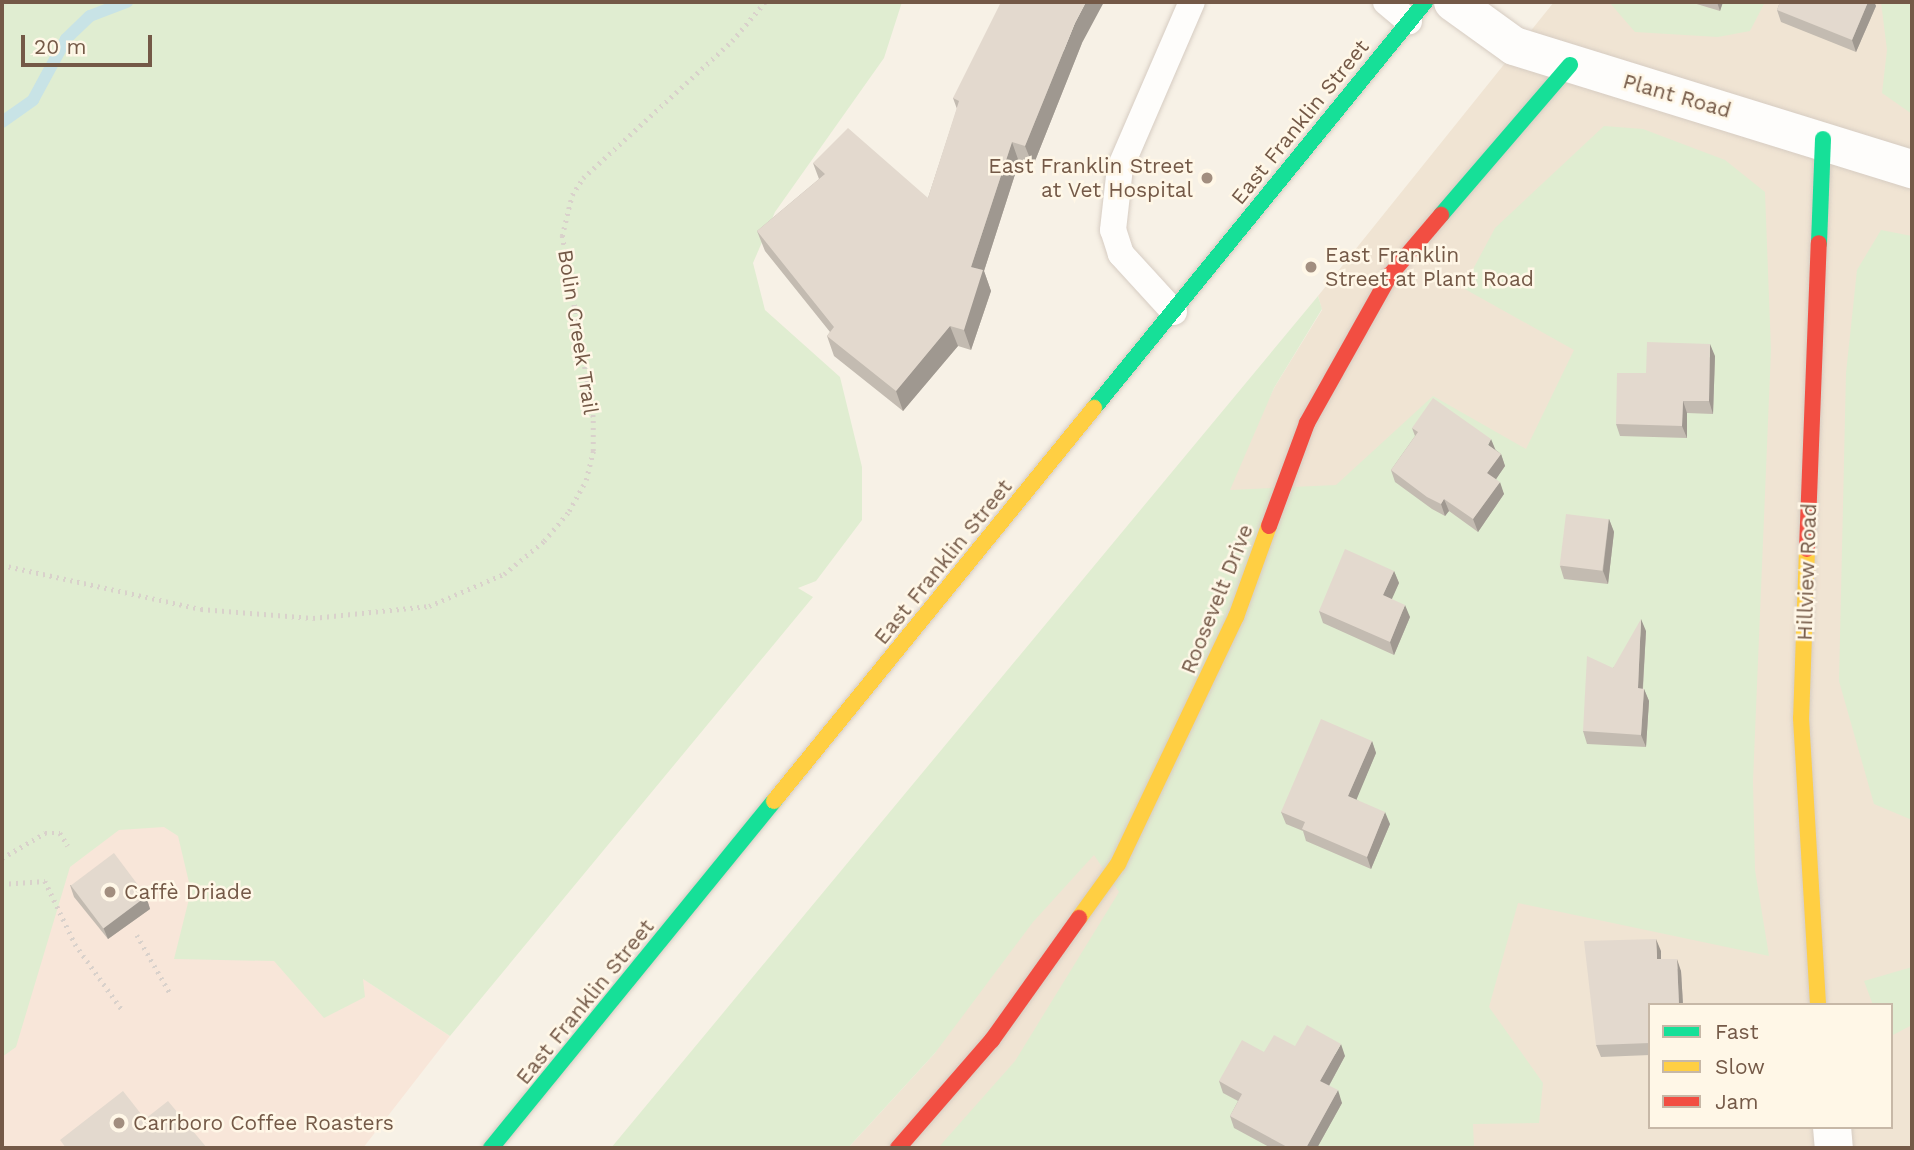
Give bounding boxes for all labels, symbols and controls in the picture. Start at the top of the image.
scale bar [24,21,156,65]
text: 20 m [34,34,86,59]
street label: East Franklin Street [1226,35,1374,209]
street label: Plant Road [1620,69,1734,123]
place label: East Franklin Street at Vet Hospital [988,153,1193,203]
marker: East Franklin Street at Vet Hospital [1199,170,1215,186]
place label: East Franklin Street at Plant Road [1325,242,1534,292]
street label: Bolin Creek Trail [552,247,604,417]
marker: East Franklin Street at Plant Road [1303,259,1319,275]
street label: East Franklin Street [869,475,1017,649]
street label: Hillview Road [1792,503,1822,641]
street label: Roosevelt Drive [1176,521,1258,677]
place label: Caffè Driade [124,879,252,905]
marker: Caffè Driade [102,884,118,900]
street label: East Franklin Street [511,915,659,1089]
legend [1648,1003,1893,1129]
text: Fast [1715,1019,1759,1044]
text: Slow [1715,1054,1765,1079]
text: Jam [1715,1089,1758,1114]
place label: Carrboro Coffee Roasters [133,1110,394,1136]
marker: Carrboro Coffee Roasters [111,1115,127,1131]

